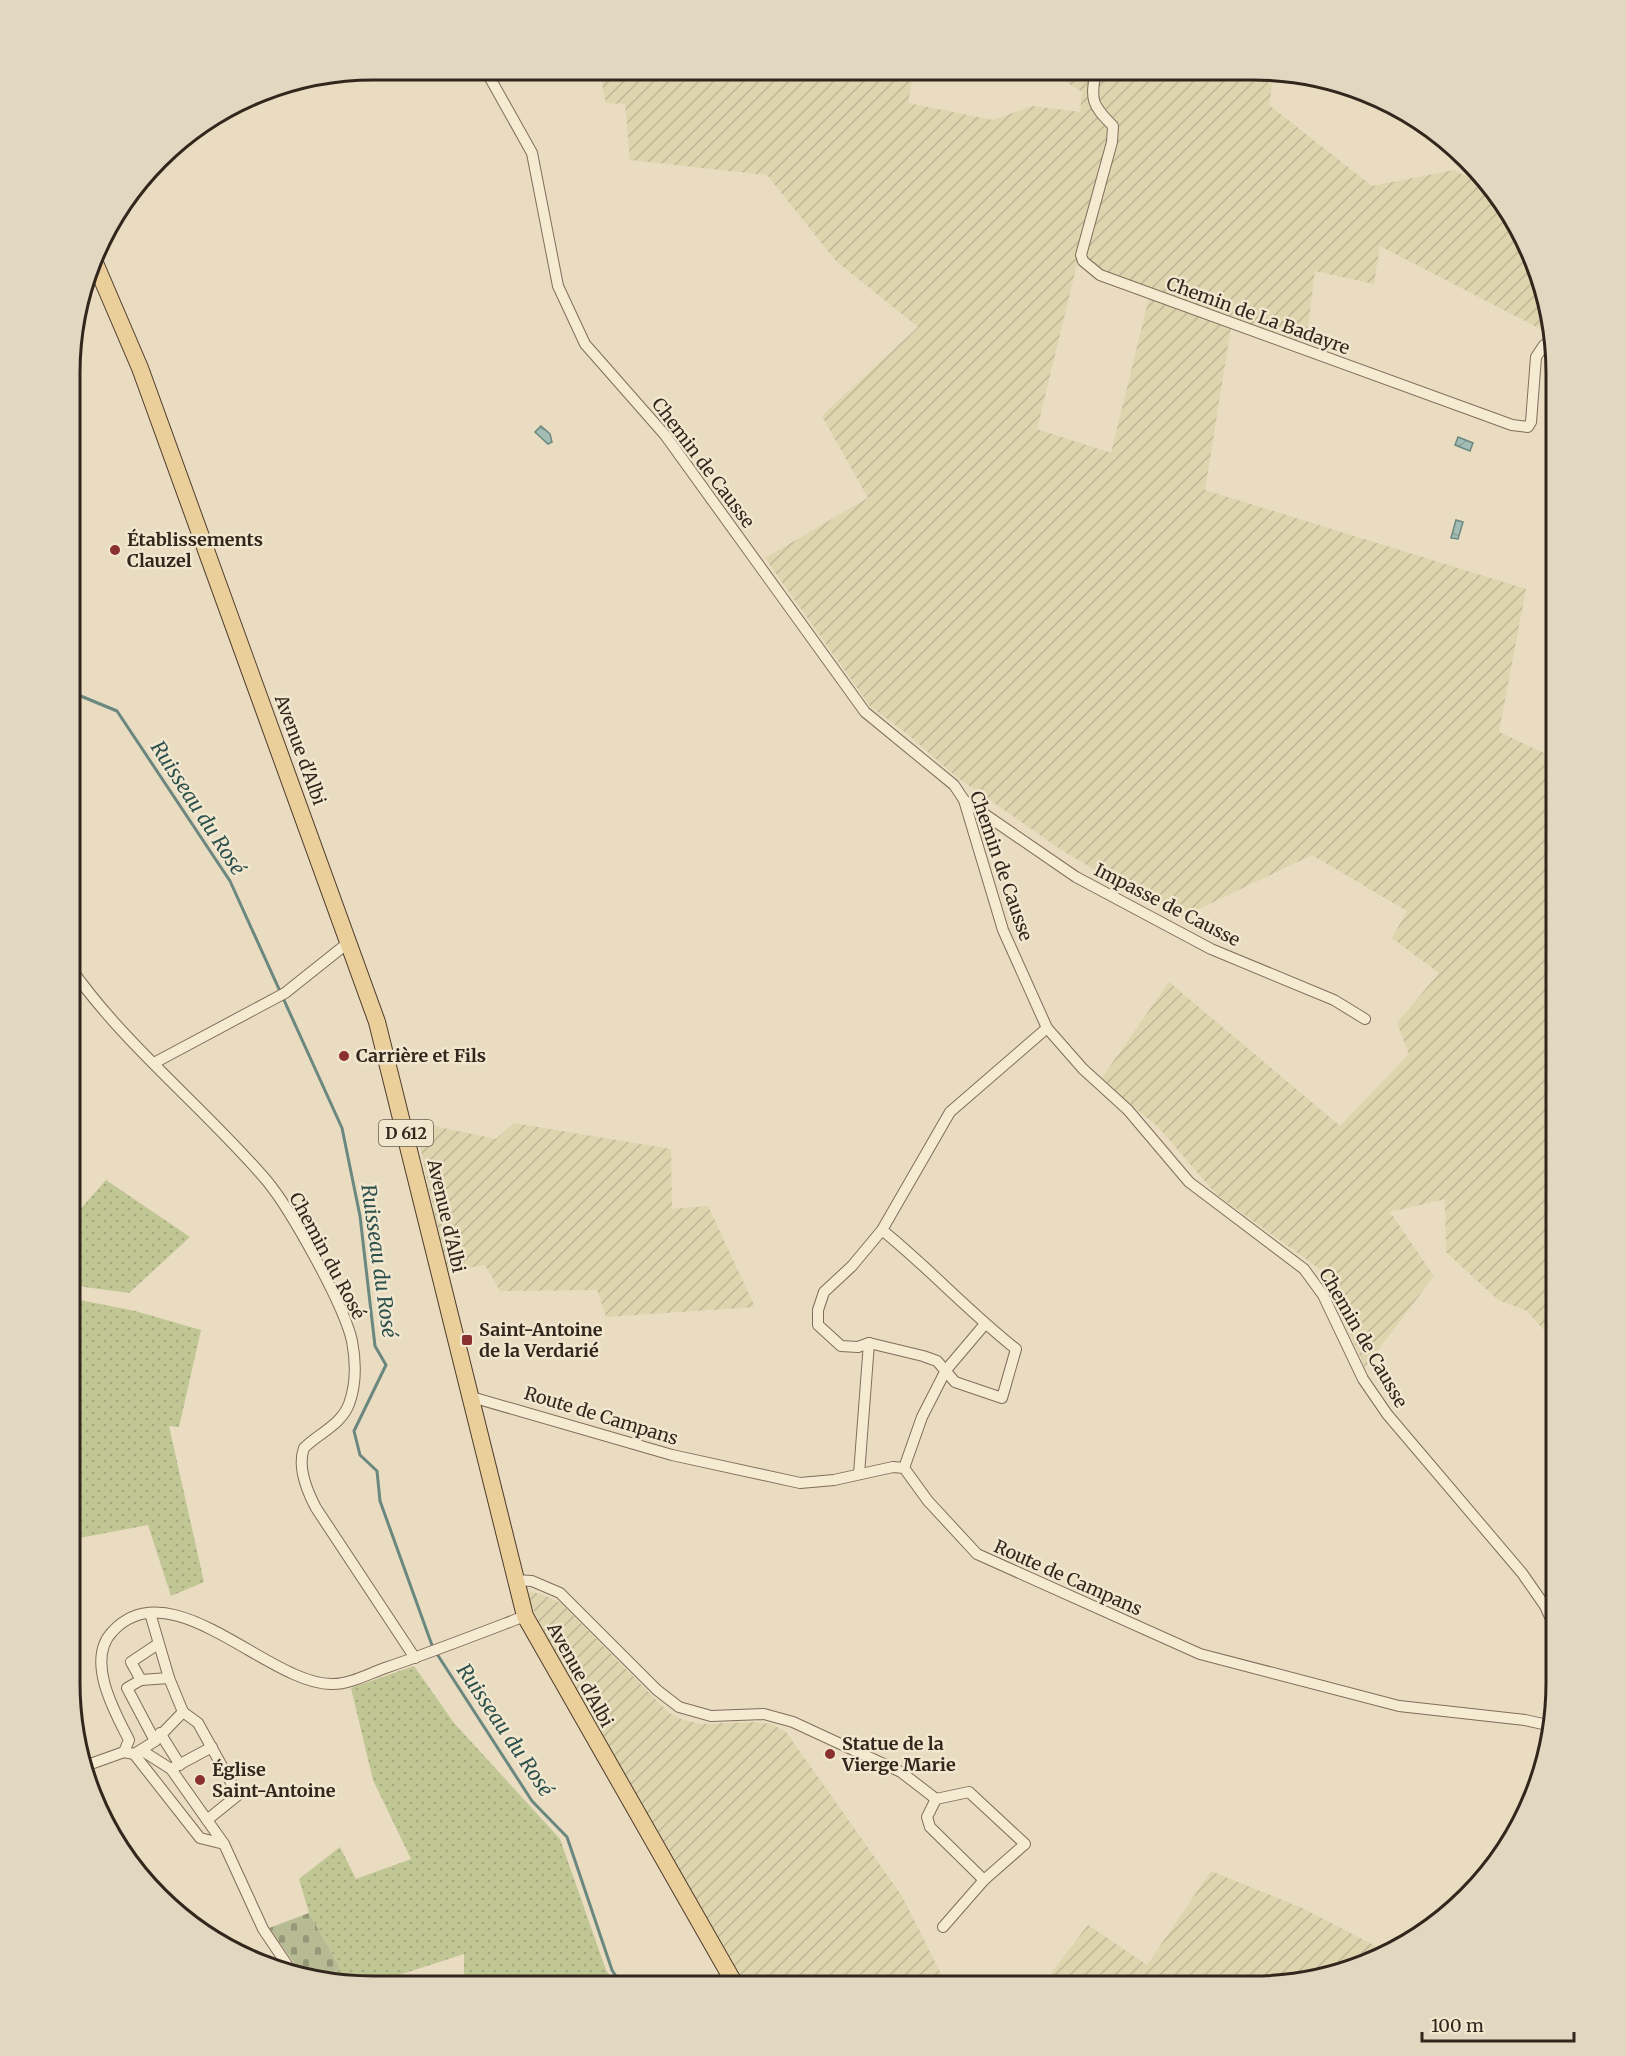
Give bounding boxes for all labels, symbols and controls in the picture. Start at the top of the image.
street label: Chemin de La Badayre [1163,272,1353,359]
street label: Chemin de Causse [647,393,760,532]
place label: Établissements Clauzel [127,528,263,572]
marker: Établissements Clauzel [108,543,122,557]
street label: Avenue d'Albi [270,691,331,808]
water label: Ruisseau du Rosé [146,736,252,880]
street label: Chemin de Causse [965,788,1038,944]
street label: Impasse de Causse [1090,858,1244,951]
place label: Carrière et Fils [356,1044,486,1067]
marker: Carrière et Fils [337,1049,351,1063]
road number: D 612 [379,1120,433,1146]
street label: Avenue d'Albi [422,1156,471,1275]
water label: Ruisseau du Rosé [356,1182,403,1340]
street label: Chemin du Rosé [284,1188,371,1323]
street label: Chemin de Causse [1314,1264,1413,1412]
place label: Saint-Antoine de la Verdarié [479,1318,603,1362]
marker: Saint-Antoine de la Verdarié [460,1333,474,1347]
street label: Route de Campans [521,1381,681,1450]
street label: Route de Campans [991,1535,1146,1621]
street label: Avenue d'Albi [542,1618,619,1731]
water label: Ruisseau du Rosé [452,1658,560,1802]
place label: Statue de la Vierge Marie [841,1732,956,1776]
marker: Statue de la Vierge Marie [823,1747,837,1761]
place label: Église Saint-Antoine [212,1758,336,1802]
marker: Église Saint-Antoine [193,1773,207,1787]
scale bar [1422,2005,1574,2043]
text: 100 m [1431,2014,1484,2037]

